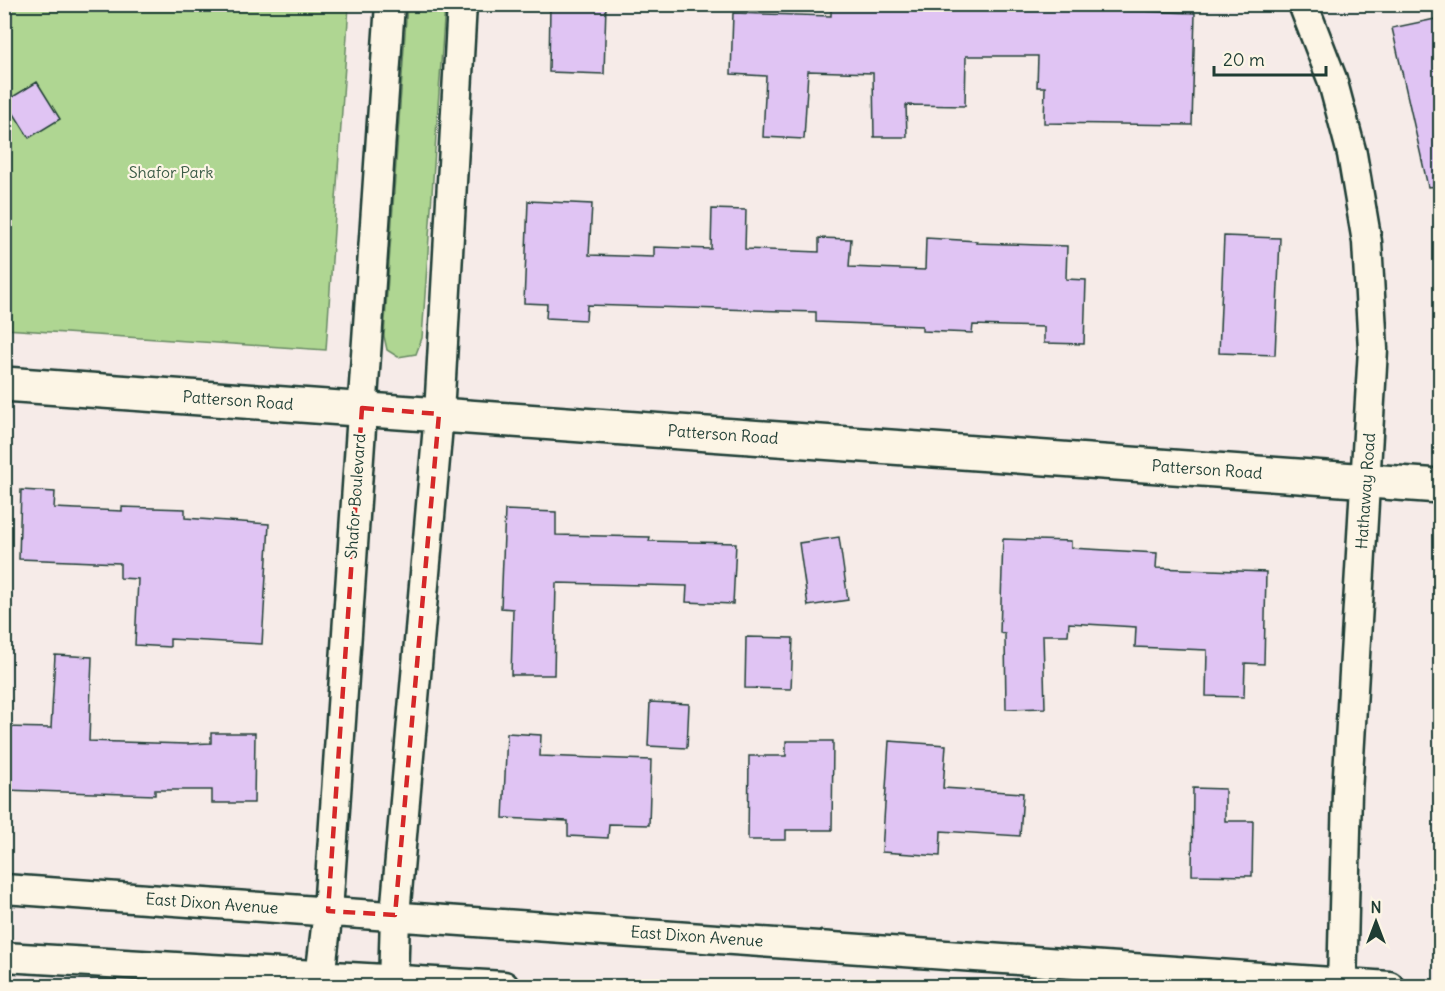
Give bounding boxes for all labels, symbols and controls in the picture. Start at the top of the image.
scale bar [1214,39,1326,77]
text: 20 m [1223,48,1265,71]
park label: Shafor Park [129,162,213,182]
street label: Patterson Road [182,386,294,414]
street label: Patterson Road [667,420,779,448]
street label: Hathaway Road [1351,432,1379,550]
street label: Shafor Boulevard [341,433,369,559]
street label: Patterson Road [1151,455,1263,483]
street label: East Dixon Avenue [145,888,279,918]
north arrow [1346,892,1406,952]
text: N [1370,897,1382,917]
street label: East Dixon Avenue [630,921,764,951]

